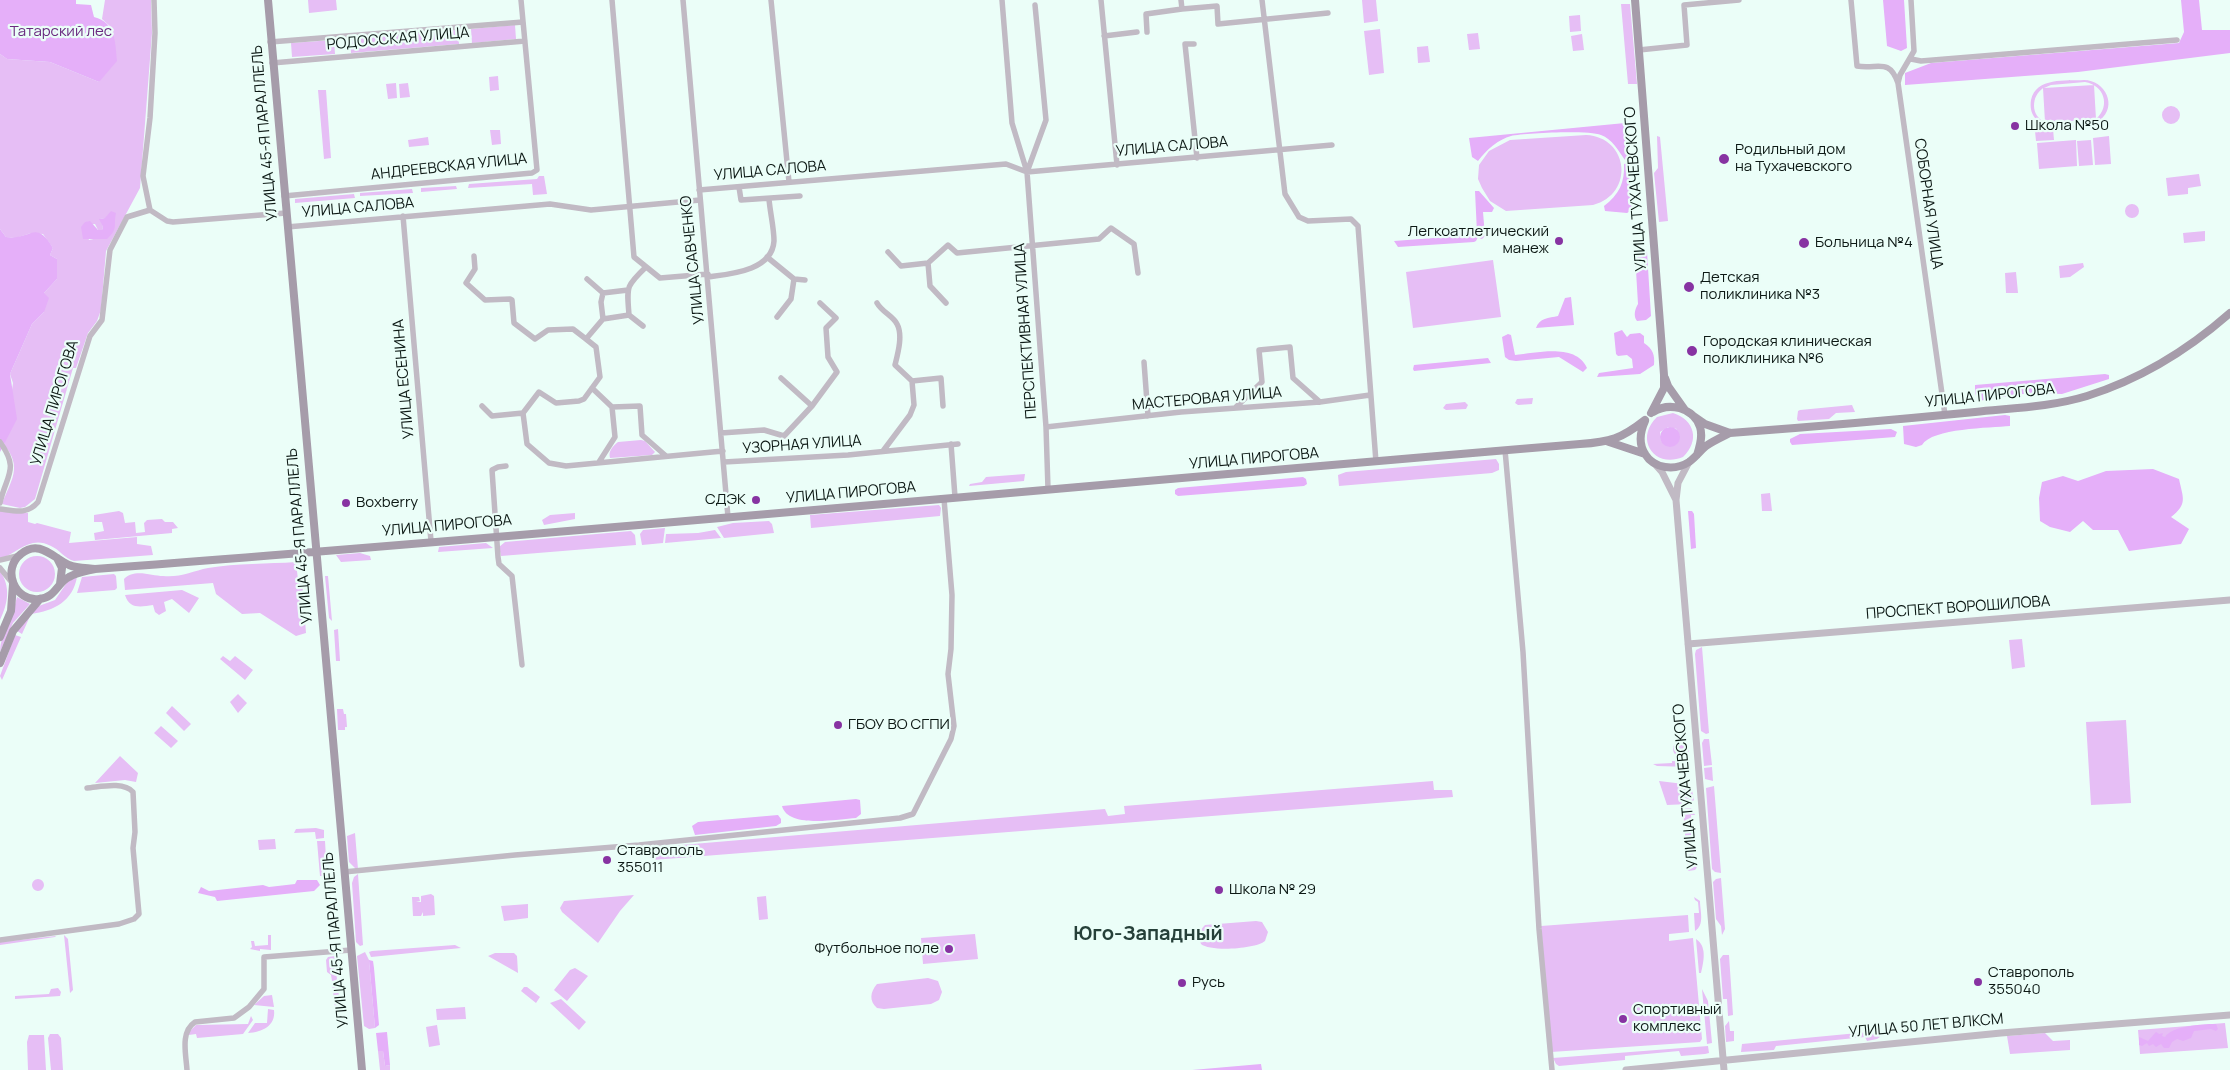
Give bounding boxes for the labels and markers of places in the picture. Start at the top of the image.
place label: Школа №50 [2025,117,2109,135]
marker: Школа №50 [2009,120,2021,132]
place label: Родильный дом на Тухачевского [1735,141,1852,176]
marker: Родильный дом на Тухачевского [1717,152,1731,166]
place label: Легкоатлетический манеж [1408,223,1549,258]
place label: Больница №4 [1815,234,1913,252]
marker: Легкоатлетический манеж [1553,235,1565,247]
marker: Больница №4 [1797,236,1811,250]
place label: Детская поликлиника №3 [1700,269,1820,304]
marker: Детская поликлиника №3 [1682,280,1696,294]
place label: Городская клиническая поликлиника №6 [1703,333,1872,368]
marker: Городская клиническая поликлиника №6 [1685,344,1699,358]
place label: СДЭК [705,491,746,509]
place label: Boxberry [356,494,418,512]
marker: СДЭК [750,494,762,506]
marker: Boxberry [340,497,352,509]
place label: ГБОУ ВО СГПИ [848,716,950,734]
marker: ГБОУ ВО СГПИ [832,719,844,731]
place label: Ставрополь 355011 [617,842,703,877]
marker: Ставрополь 355011 [601,854,613,866]
place label: Школа № 29 [1229,881,1316,899]
marker: Школа № 29 [1213,884,1225,896]
place label: Футбольное поле [814,940,939,958]
marker: Футбольное поле [943,943,955,955]
place label: Ставрополь 355040 [1988,964,2074,999]
place label: Русь [1192,974,1225,992]
marker: Ставрополь 355040 [1972,976,1984,988]
marker: Русь [1176,977,1188,989]
place label: Спортивный комплекс [1633,1001,1722,1036]
marker: Спортивный комплекс [1617,1013,1629,1025]

